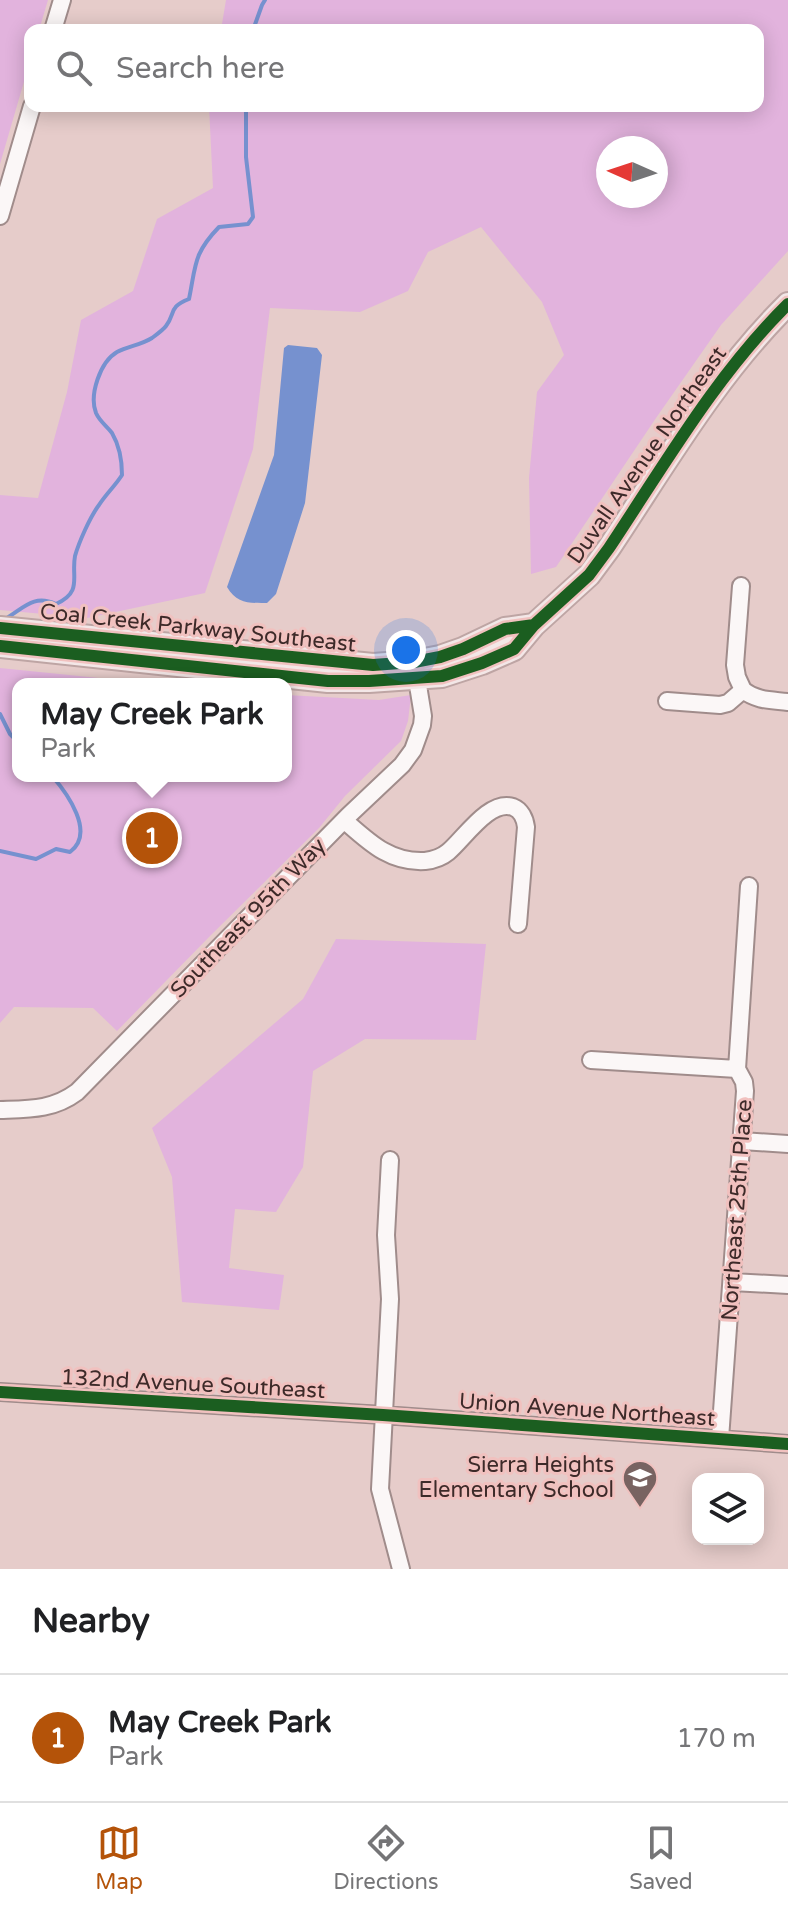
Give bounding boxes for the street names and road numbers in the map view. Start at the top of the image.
street label: Duvall Avenue Northeast [562,341,732,569]
street label: Coal Creek Parkway Southeast [39,598,357,658]
street label: Southeast 95th Way [165,833,331,1003]
street label: Northeast 25th Place [716,1098,758,1322]
street label: 132nd Avenue Southeast [60,1364,326,1404]
street label: Union Avenue Northeast [458,1388,716,1432]

